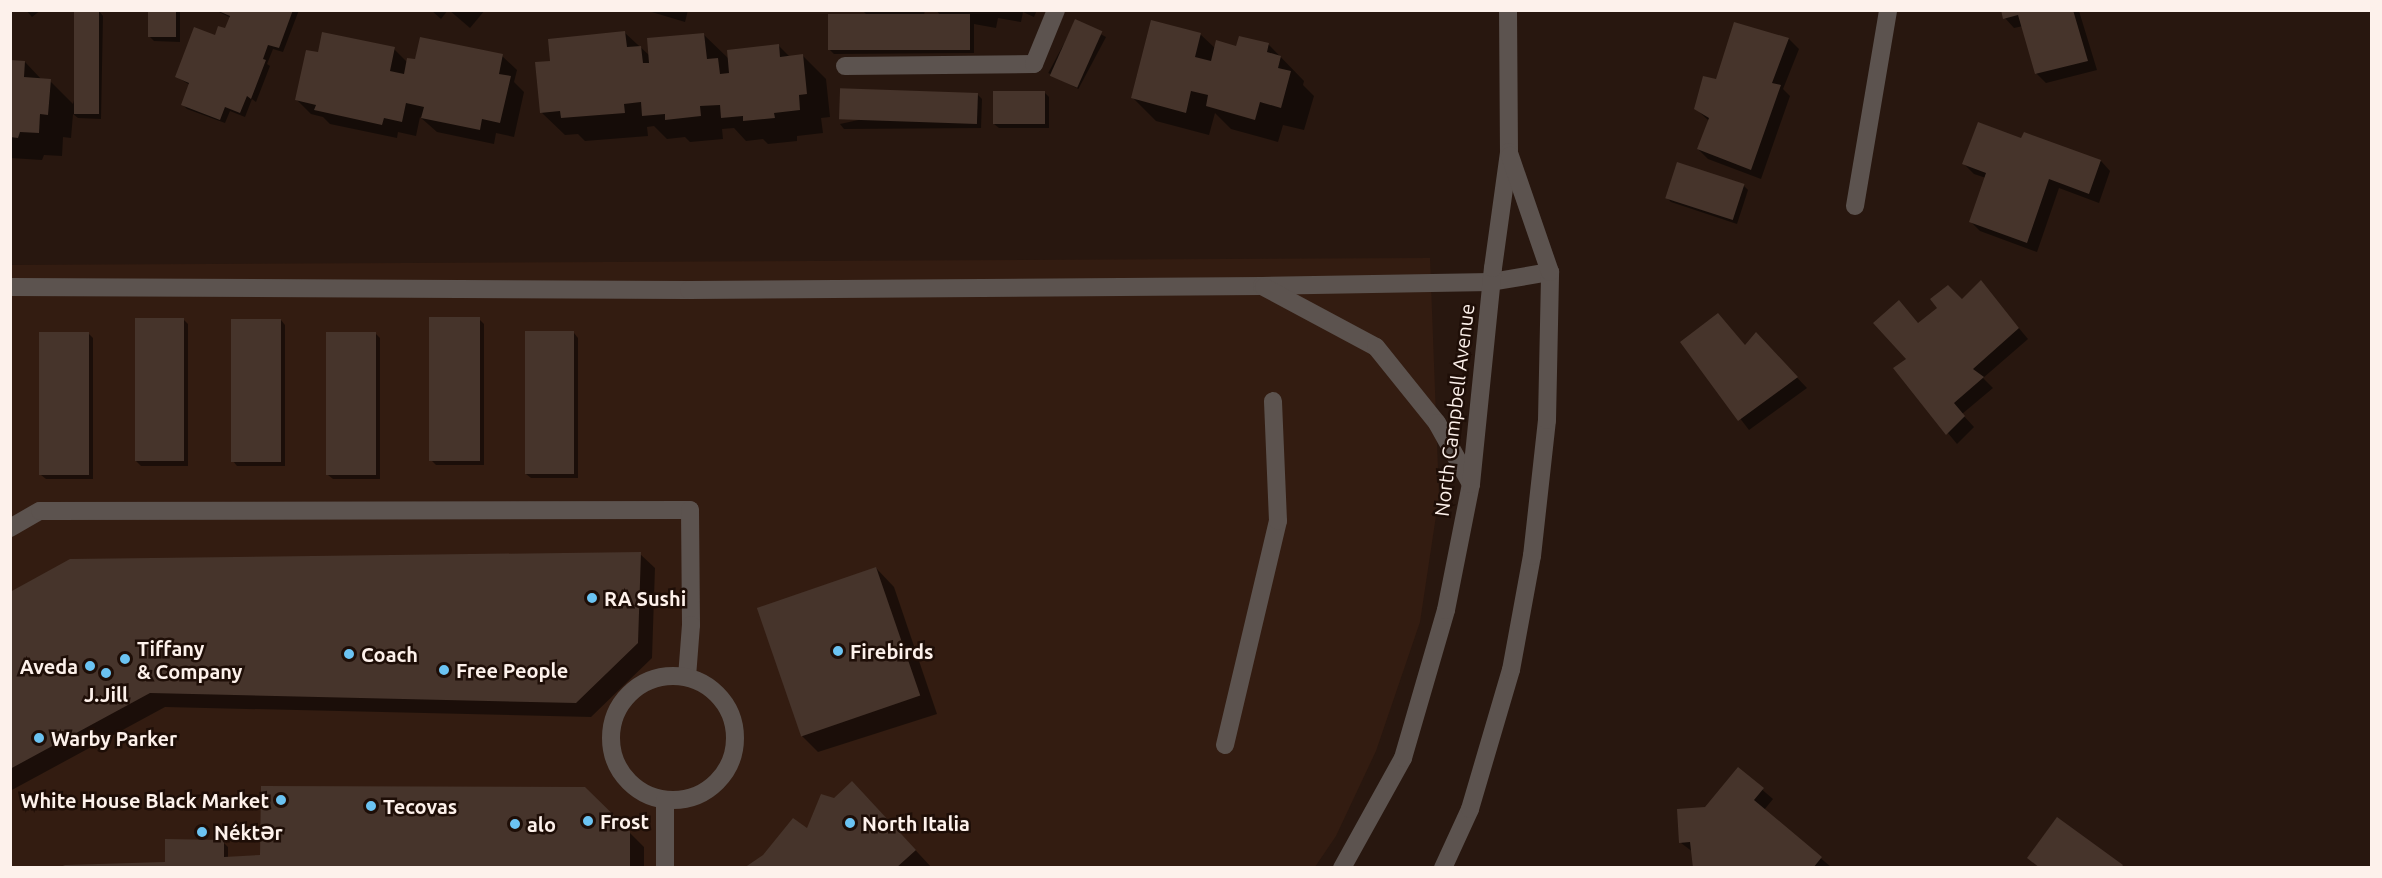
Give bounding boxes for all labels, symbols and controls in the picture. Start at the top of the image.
street label: North Campbell Avenue [1429,302,1479,518]
place label: RA Sushi [604,586,686,610]
marker: RA Sushi [585,591,599,605]
place label: Tiffany & Company [137,636,242,683]
place label: Firebirds [850,639,933,663]
place label: Coach [361,642,418,666]
marker: Firebirds [831,644,845,658]
marker: Coach [342,647,356,661]
marker: Tiffany & Company [118,652,132,666]
place label: Aveda [20,654,78,678]
place label: Free People [456,658,568,682]
marker: Aveda [83,659,97,673]
marker: Free People [437,663,451,677]
marker: J.Jill [99,666,113,680]
place label: J.Jill [84,682,128,706]
place label: Warby Parker [51,726,177,750]
marker: Warby Parker [32,731,46,745]
place label: White House Black Market [21,788,269,812]
marker: White House Black Market [274,793,288,807]
place label: Tecovas [383,794,457,818]
marker: Tecovas [364,799,378,813]
place label: Frost [600,809,649,833]
place label: North Italia [862,811,970,835]
place label: alo [527,812,556,836]
marker: Frost [581,814,595,828]
marker: North Italia [843,816,857,830]
marker: alo [508,817,522,831]
place label: Néktər [214,820,283,844]
marker: Néktər [195,825,209,839]

